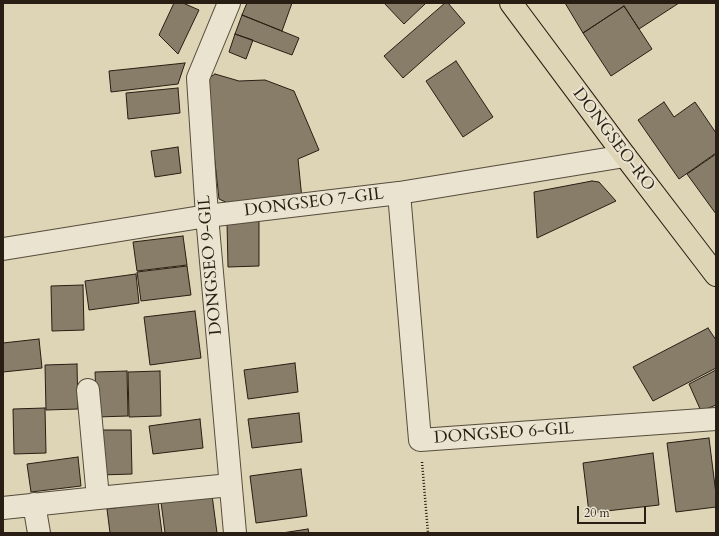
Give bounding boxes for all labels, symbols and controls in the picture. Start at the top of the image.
street label: DONGSEO-RO [567,84,659,196]
street label: DONGSEO 7-GIL [243,184,385,222]
street label: DONGSEO 9-GIL [195,194,227,336]
street label: DONGSEO 6-GIL [433,419,575,449]
scale bar [579,498,648,524]
text: 20 m [584,505,610,521]

